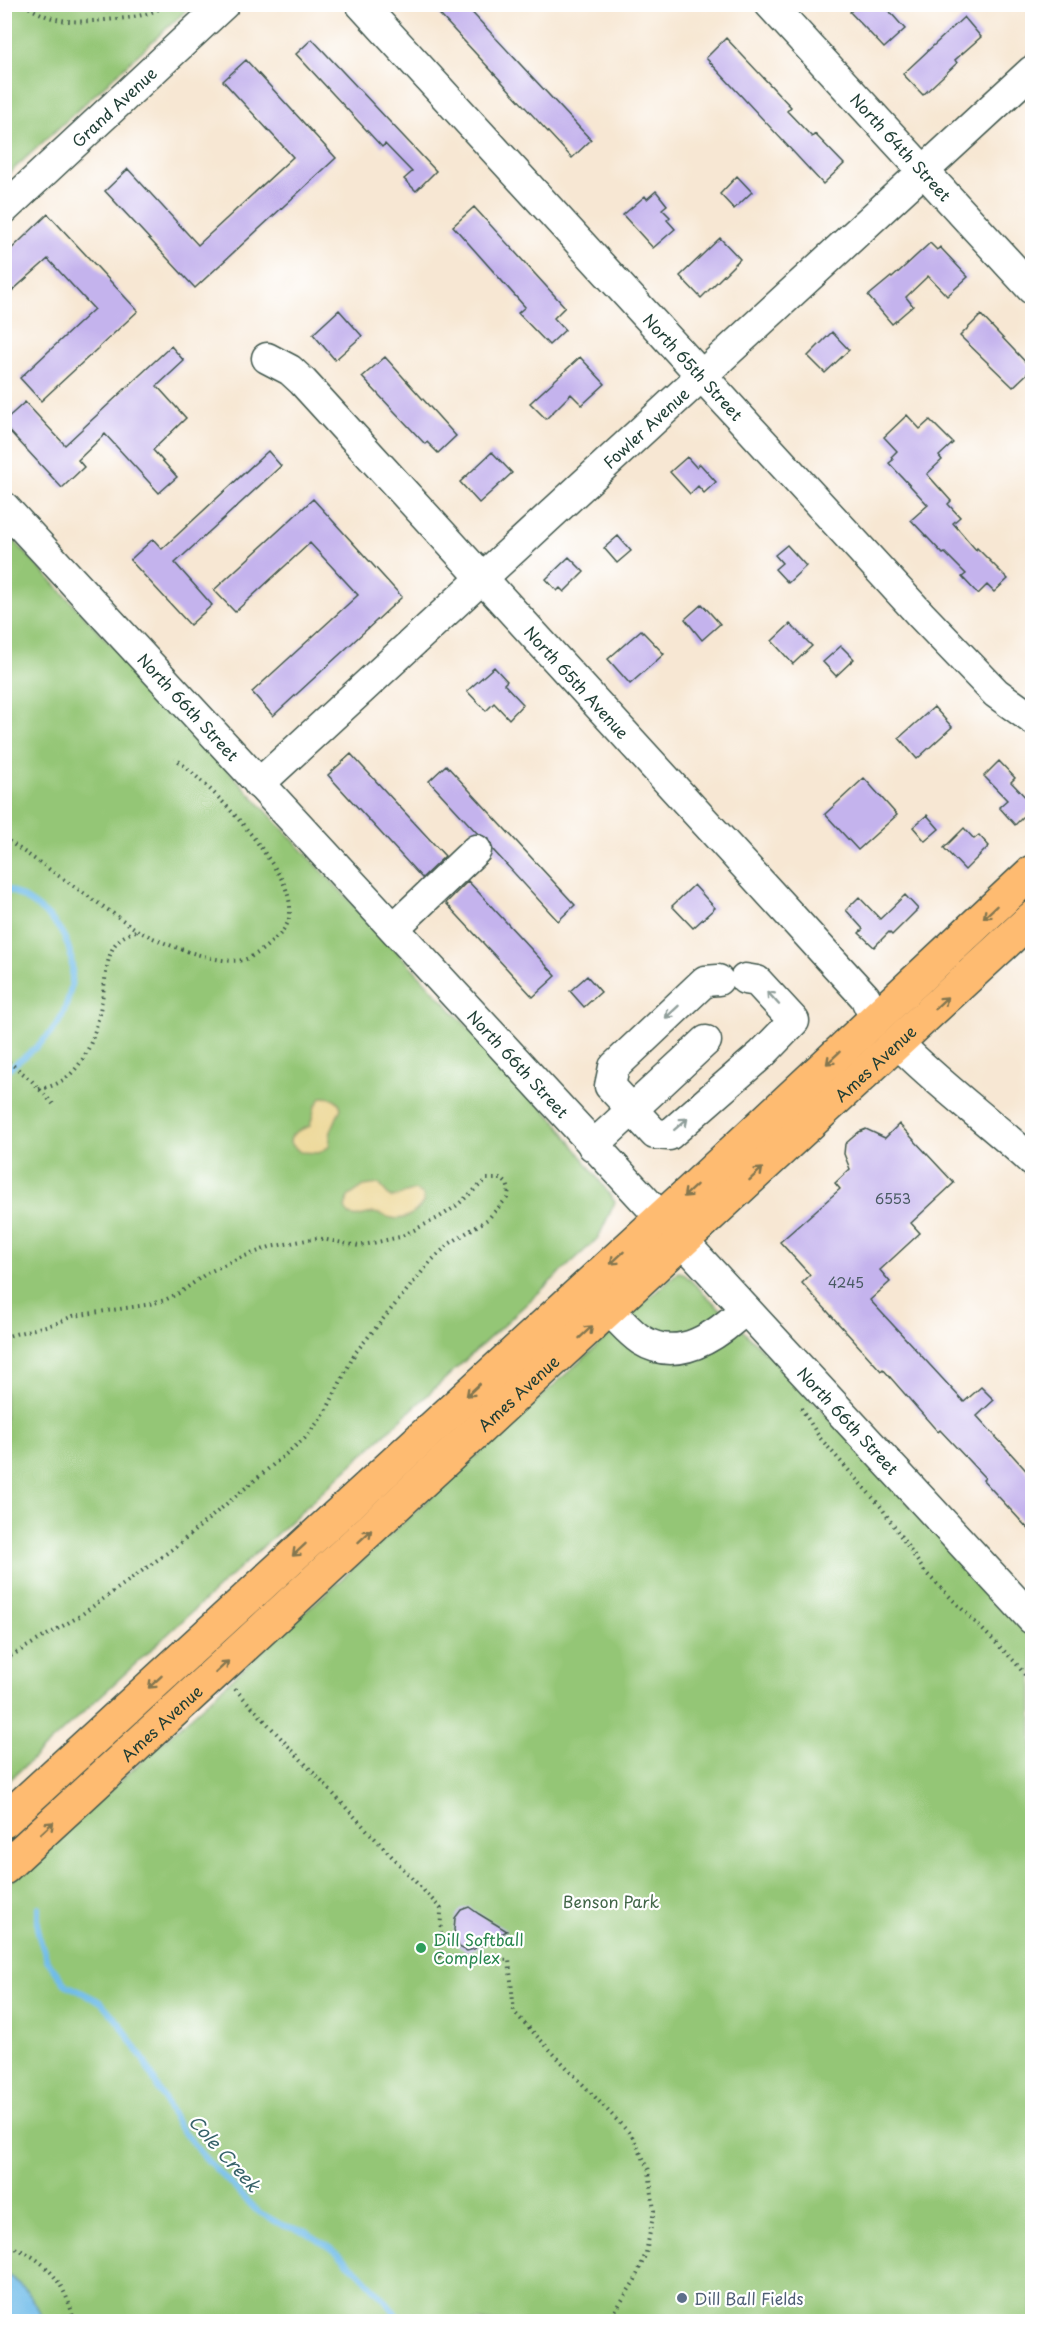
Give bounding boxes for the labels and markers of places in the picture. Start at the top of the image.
place label: Dill Softball Complex [433,1927,524,1969]
marker: Dill Softball Complex [414,1941,428,1955]
place label: Dill Ball Fields [694,2286,804,2310]
marker: Dill Ball Fields [675,2291,689,2305]

